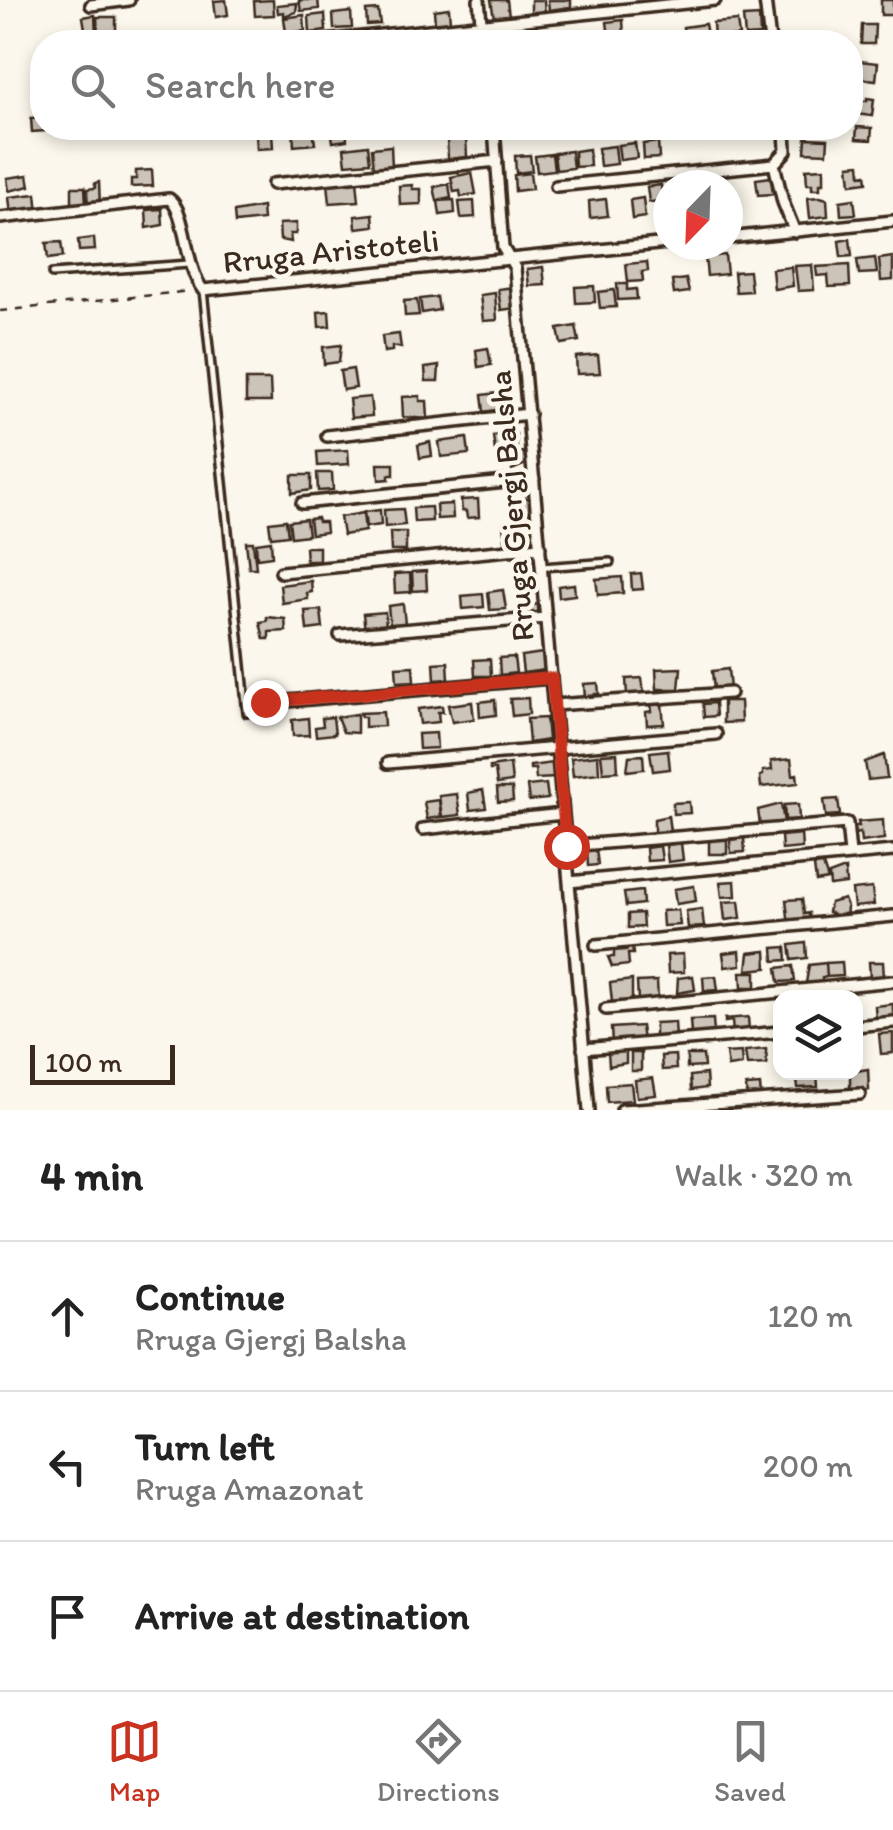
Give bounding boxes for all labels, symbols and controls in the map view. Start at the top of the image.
search box [30,30,863,140]
icon: search [65,58,120,113]
text: Search here [145,62,336,108]
north arrow [653,170,743,260]
street label: Rruga Aristoteli [221,221,441,281]
street label: Rruga Gjergj Balsha [480,369,542,643]
route end [243,680,289,726]
route start [544,824,590,870]
map controls [773,990,863,1080]
button: layers [773,990,863,1080]
scale bar [30,1040,175,1084]
text: 100 m [45,1045,122,1079]
text: 4 min [40,1150,143,1201]
text: Walk · 320 m [675,1156,853,1194]
text: Continue [135,1274,285,1320]
icon: ahead [40,1289,95,1344]
text: 120 m [767,1297,853,1335]
text: Rruga Gjergj Balsha [135,1320,407,1358]
text: Turn left [135,1424,275,1470]
icon: left [40,1439,95,1494]
text: 200 m [763,1447,853,1485]
text: Rruga Amazonat [135,1470,364,1508]
icon: arrive [40,1589,95,1644]
text: Arrive at destination [135,1593,470,1639]
tab: Map [107,1714,162,1808]
tab: Directions [377,1714,500,1808]
tab: Saved [714,1714,786,1808]

